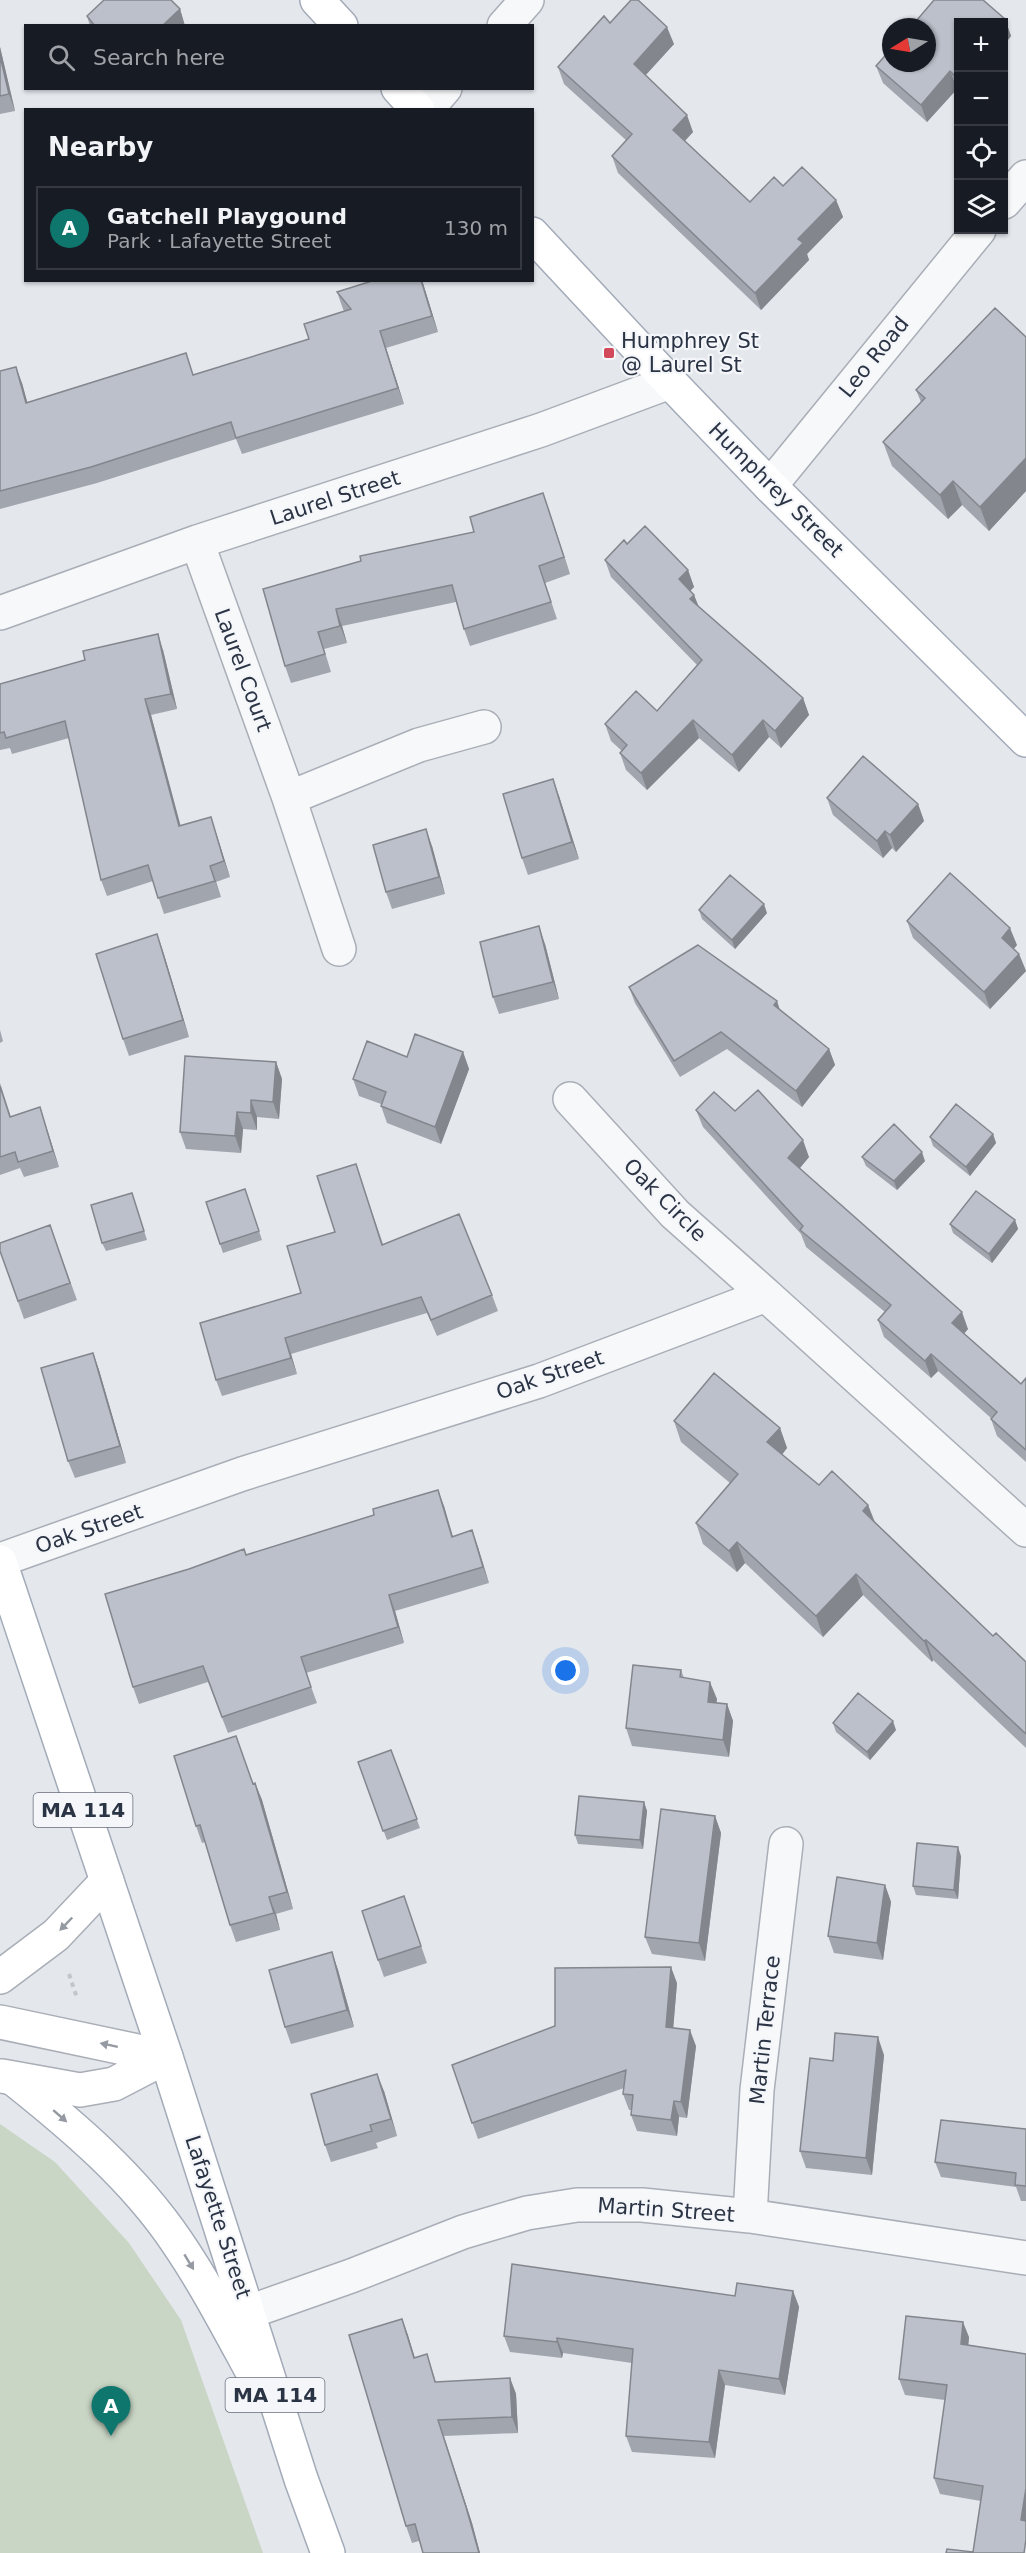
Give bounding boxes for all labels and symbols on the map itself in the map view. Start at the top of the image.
north arrow [882,18,936,72]
street label: Leo Road [834,312,914,402]
place label: Humphrey St @ Laurel St [621,329,759,377]
marker: Humphrey St @ Laurel St [602,346,616,360]
street label: Humphrey Street [704,418,848,562]
street label: Laurel Street [267,466,403,530]
street label: Laurel Court [210,605,276,735]
street label: Oak Circle [619,1154,711,1246]
street label: Oak Street [493,1345,607,1405]
street label: Oak Street [32,1499,146,1559]
your location [551,1656,580,1685]
road number: MA 114 [34,1793,132,1827]
one-way arrow [60,1916,74,1930]
street label: Martin Terrace [745,1954,785,2106]
one-way arrow [99,2040,118,2049]
one-way arrow [52,2110,68,2123]
street label: Lafayette Street [180,2132,256,2302]
street label: Martin Street [597,2193,735,2227]
one-way arrow [184,2254,194,2271]
road number: MA 114 [226,2378,324,2412]
pin: A [92,2386,130,2436]

